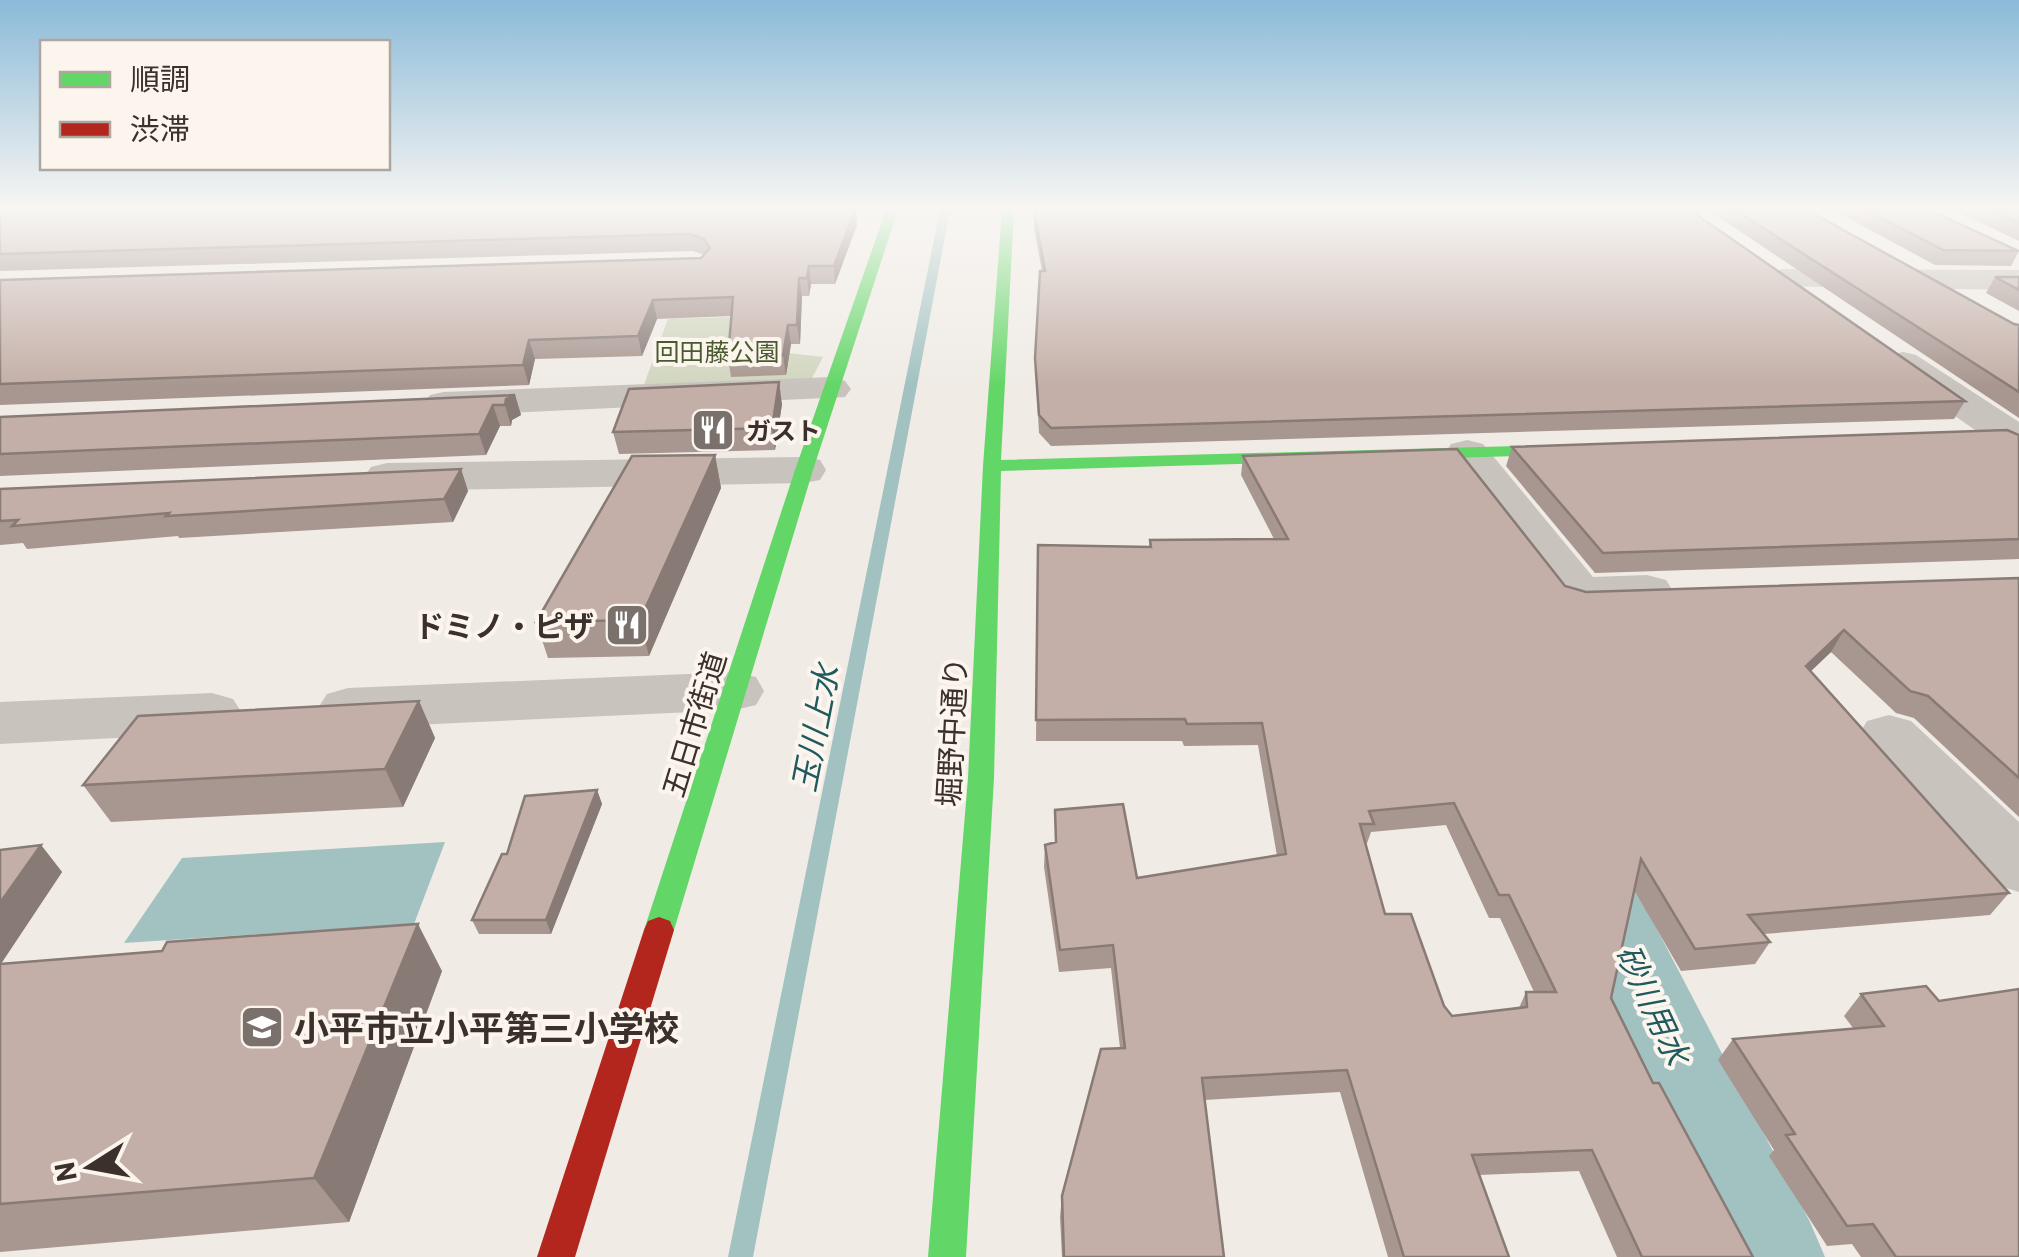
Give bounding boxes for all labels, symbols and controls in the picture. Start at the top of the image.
legend [40,40,390,170]
text: 順調 [130,60,190,96]
text: 渋滞 [130,110,190,146]
park label: 回田藤公園 [654,336,780,366]
restaurant icon: ガスト [690,407,736,453]
place label: ガスト [746,415,821,445]
restaurant icon: ドミノ・ピザ [604,602,650,648]
place label: ドミノ・ピザ [414,607,594,643]
street label: 五日市街道 [654,647,732,801]
street label: 堀野中通り [929,656,973,808]
water label: 玉川上水 [783,659,845,794]
water label: 砂川用水 [1610,938,1700,1073]
school or university icon: 小平市立小平第三小学校 [239,1004,285,1050]
place label: 小平市立小平第三小学校 [294,1006,679,1048]
north arrow [40,1117,140,1217]
text: N [46,1160,83,1184]

